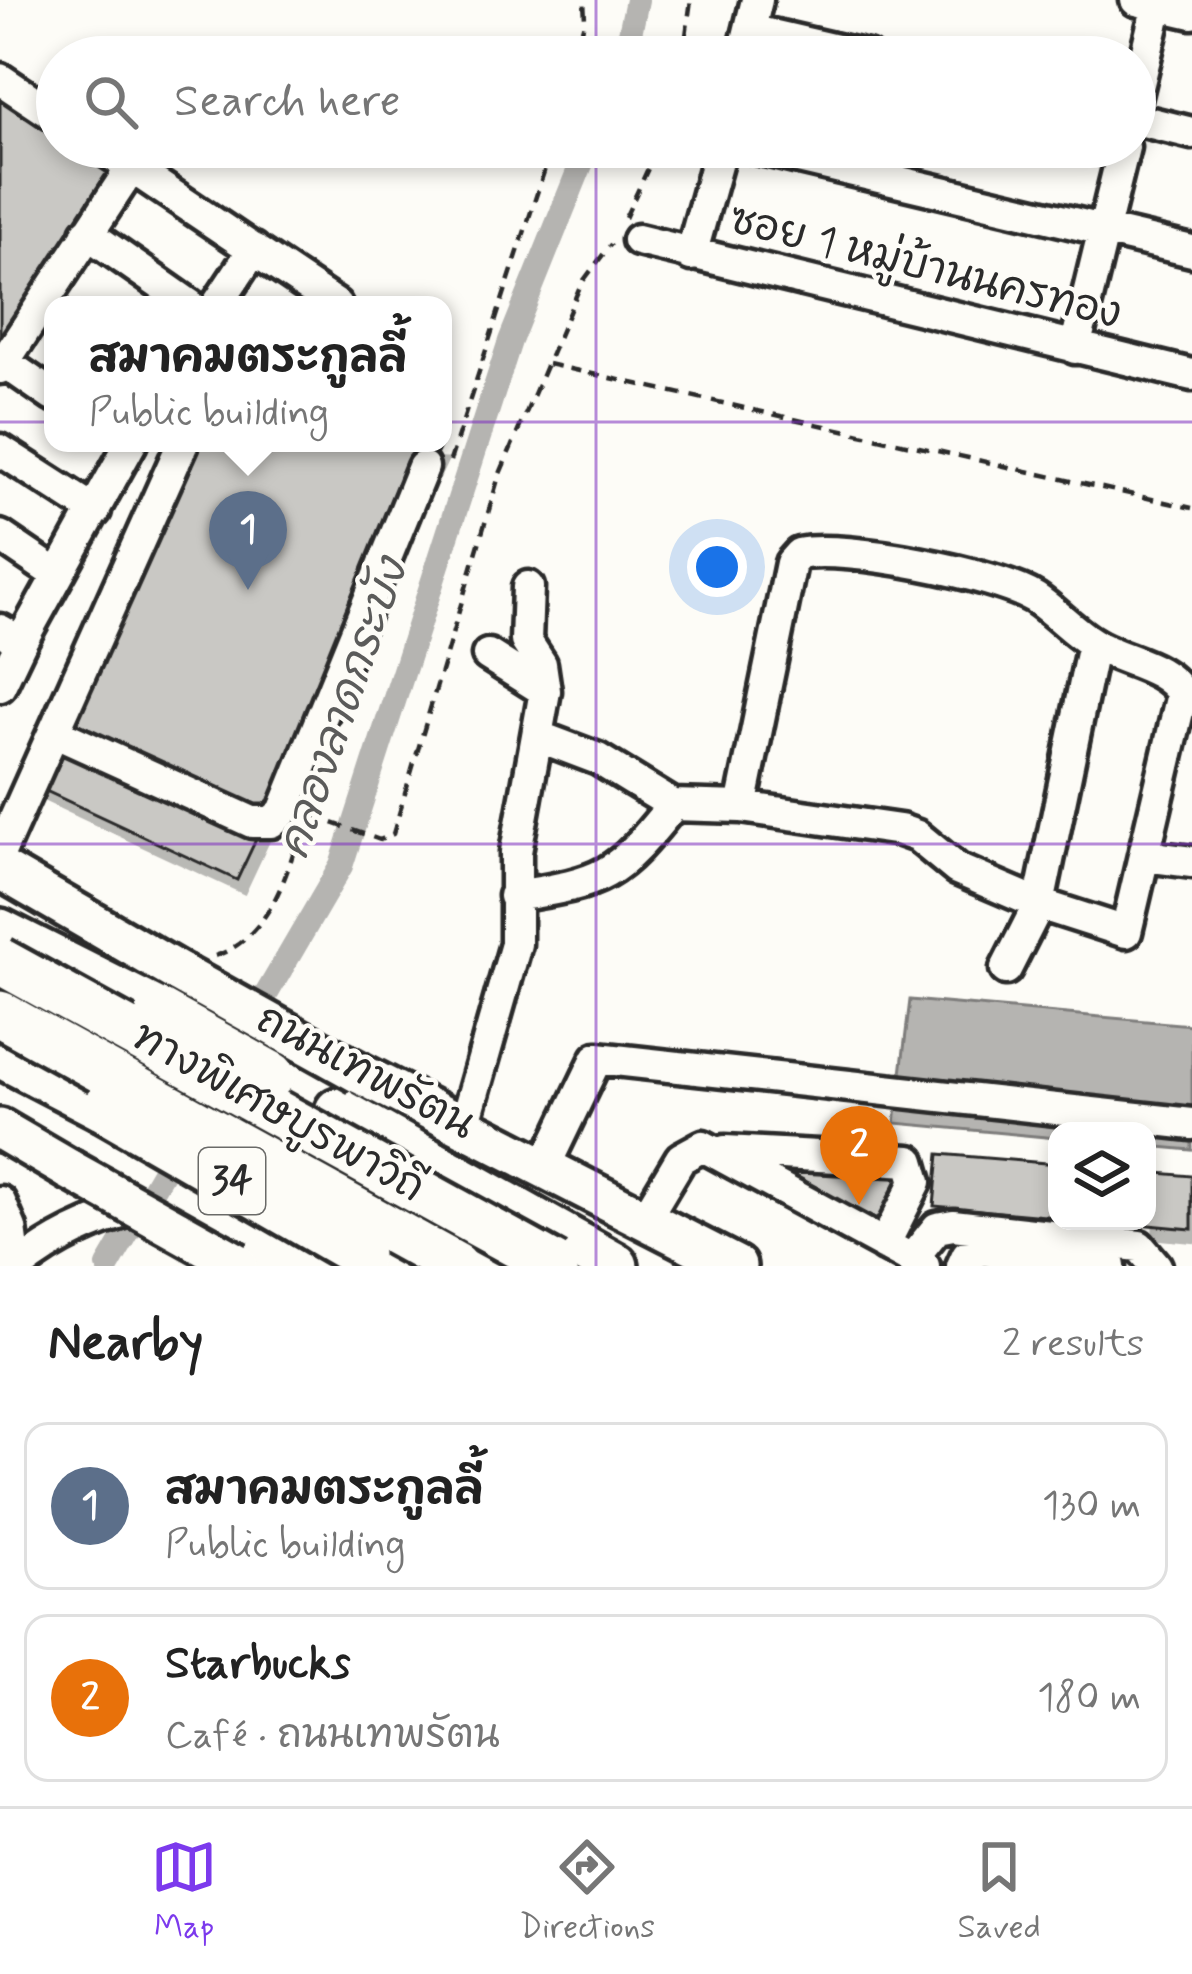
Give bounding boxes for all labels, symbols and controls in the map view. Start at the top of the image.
search box [36,36,1156,168]
icon: search [78,69,144,135]
text: Search here [174,73,401,132]
street label: ซอย 1 หมู่บ้านนครทอง [723,191,1127,343]
popup [44,296,452,452]
text: สมาคมตระกูลลี้ [89,329,407,388]
text: Public building [89,388,329,439]
pin: 1 [209,491,287,590]
your location [687,537,747,597]
water label: คลองลาดกระบัง [265,548,424,866]
street label: ถนนเทพรัตน [246,992,484,1154]
street label: ทางพิเศษบูรพาวิถี [122,1009,435,1216]
pin: 2 [820,1106,898,1205]
map controls [1048,1122,1156,1230]
button: layers [1048,1122,1156,1230]
road number: 34 [199,1148,265,1214]
text: Nearby [48,1311,203,1377]
text: 2 results [1002,1319,1144,1370]
text: สมาคมตระกูลลี้ [165,1461,484,1520]
text: 1 [81,1481,99,1532]
text: 130 m [1042,1481,1141,1532]
text: Public building [165,1520,405,1571]
text: Starbucks [165,1635,351,1694]
text: 2 [80,1673,100,1724]
text: 180 m [1037,1673,1141,1724]
text: Café · ถนนเทพรัตน [165,1711,500,1762]
tab: Map [151,1834,217,1950]
tab: Directions [519,1834,655,1950]
tab: Saved [957,1834,1041,1950]

